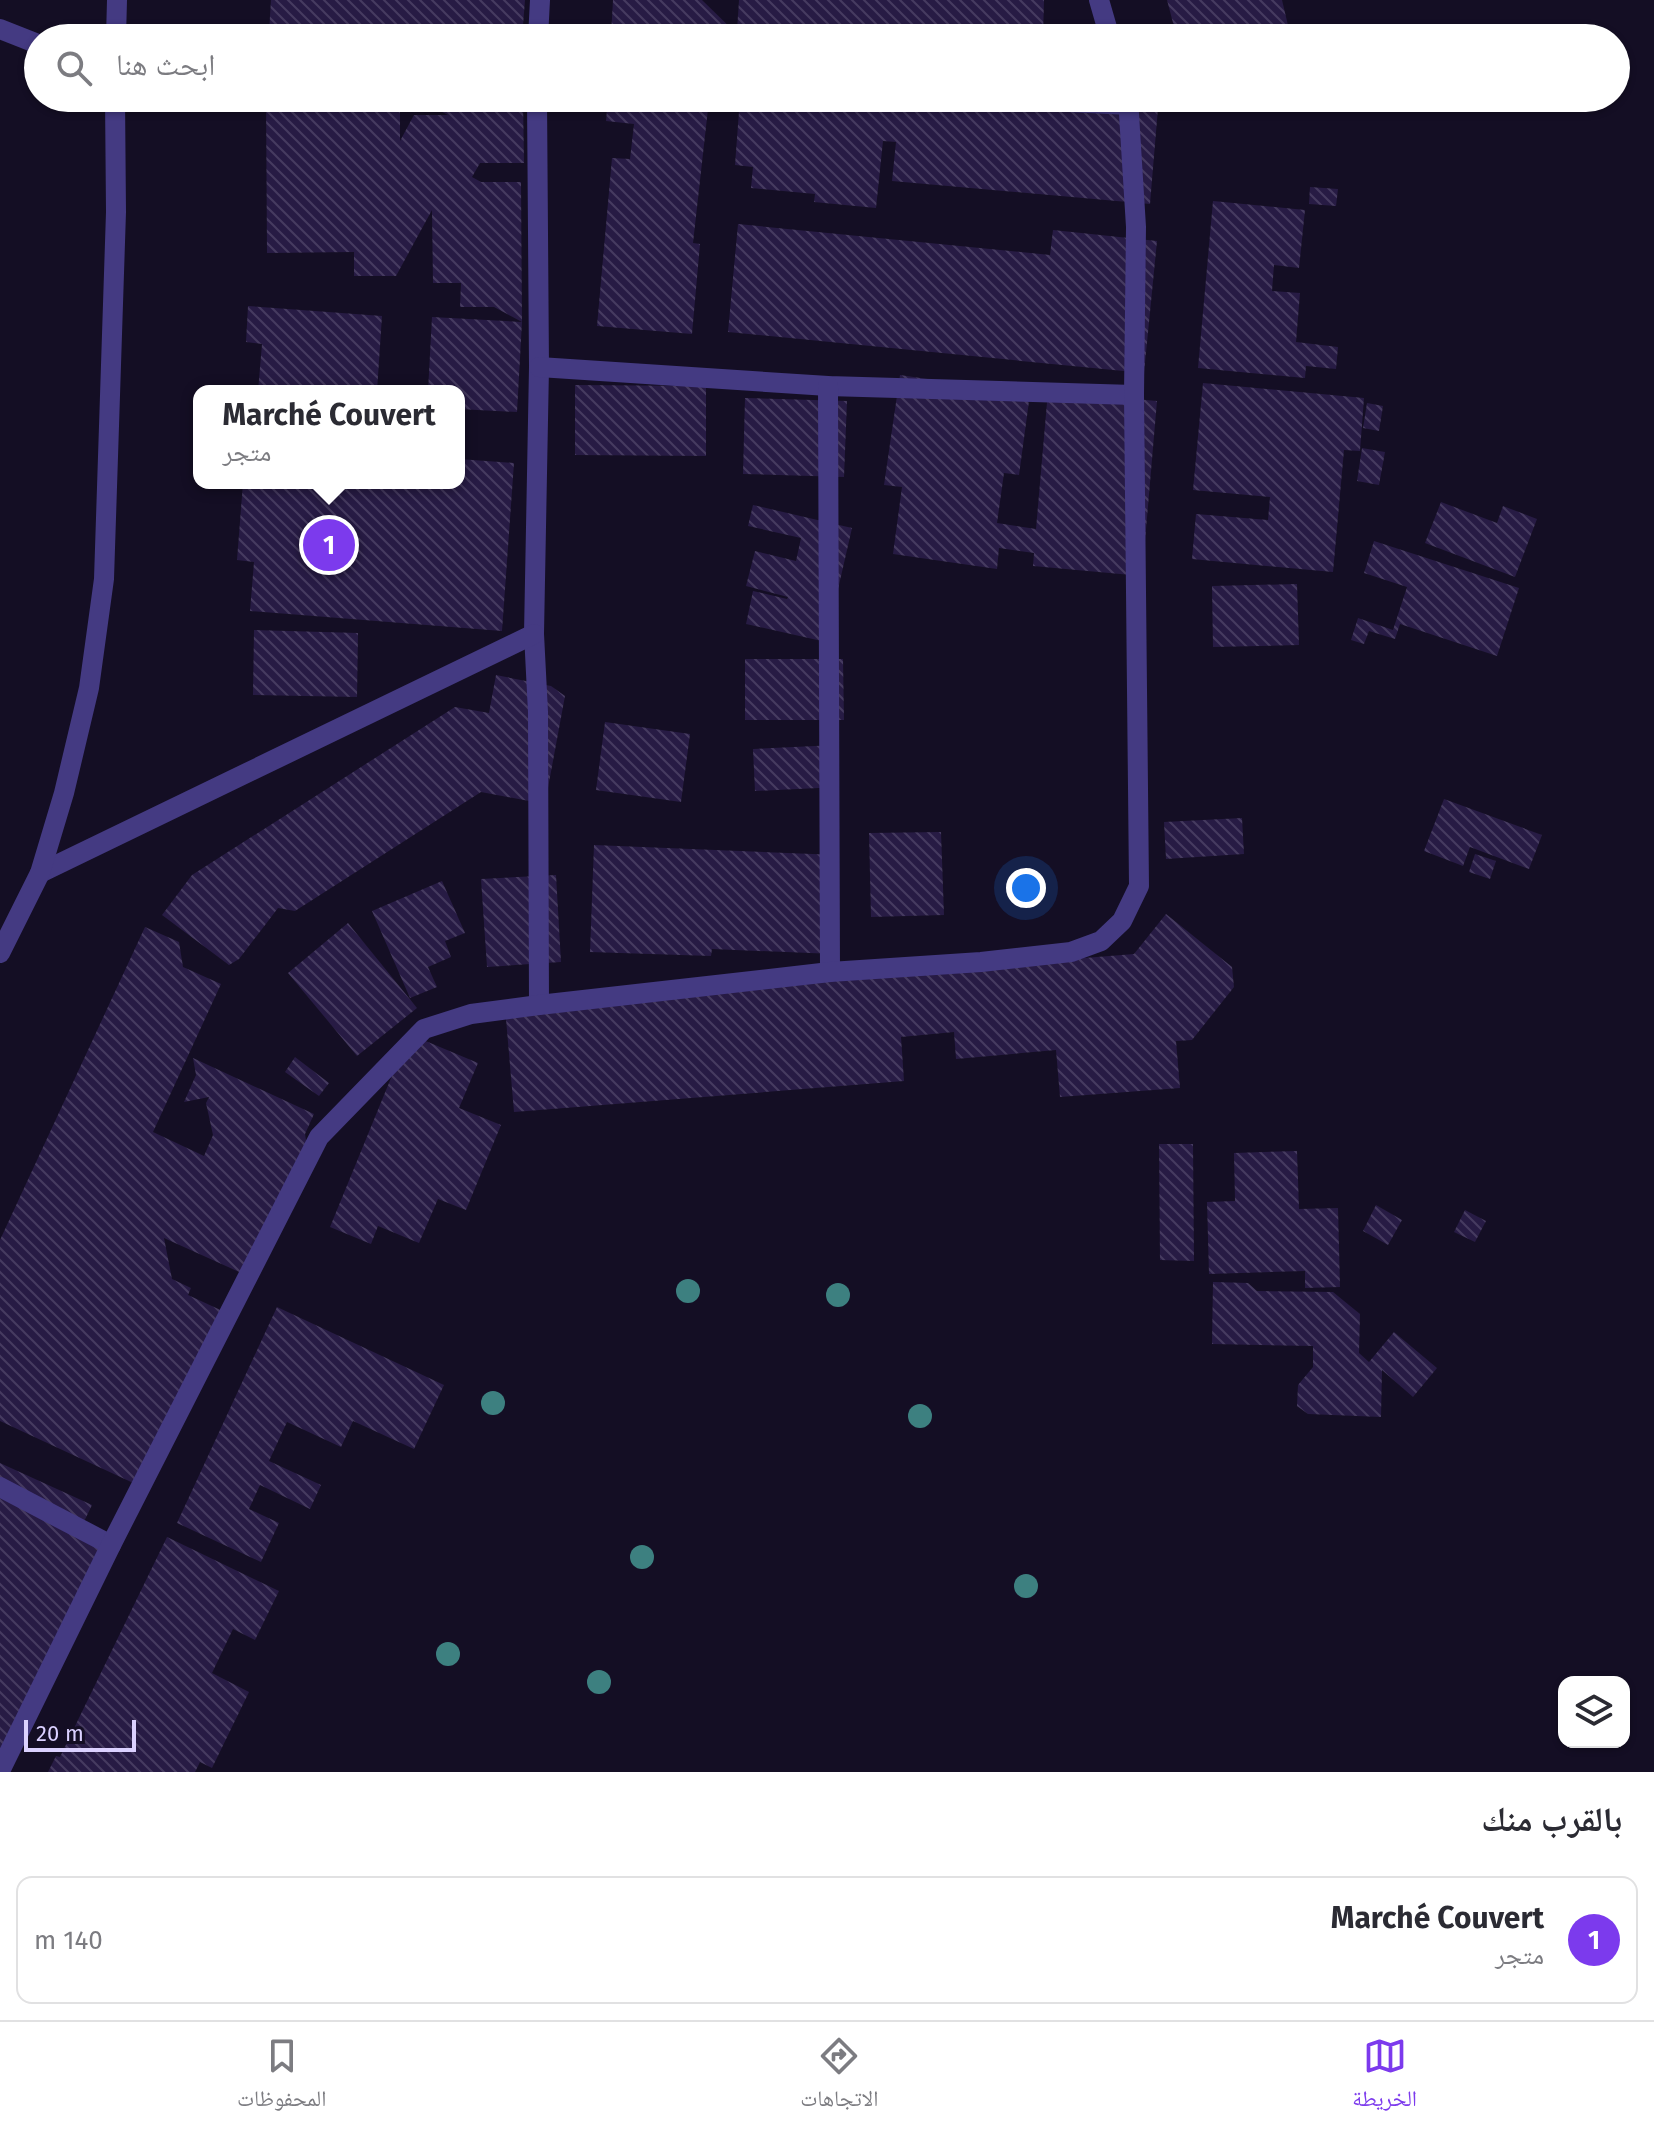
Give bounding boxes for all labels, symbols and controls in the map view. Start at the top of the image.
search box [24,24,1630,112]
icon: search [52,46,96,90]
text: ابحث هنا [116,47,215,83]
popup [193,385,465,489]
text: Marché Couvert [222,397,436,433]
text: متجر [222,437,271,468]
pin: 1 [303,515,355,575]
your location [1006,868,1046,908]
map controls [1558,1676,1630,1748]
button: layers [1558,1676,1630,1748]
scale bar [24,1716,136,1752]
text: 20 m [36,1720,84,1747]
text: بالقرب منك [1481,1799,1622,1840]
text: Marché Couvert [1331,1900,1544,1936]
text: 140 m [34,1925,103,1956]
text: 1 [1588,1925,1600,1956]
text: متجر [1495,1940,1544,1971]
tab: المحفوظات [237,2034,326,2120]
tab: الاتجاهات [800,2034,878,2120]
tab: الخريطة [1352,2034,1417,2120]

